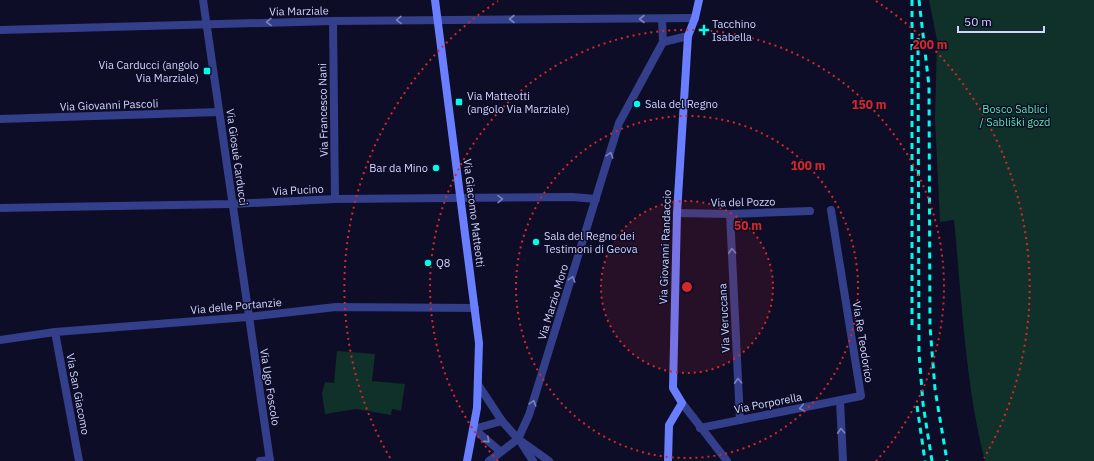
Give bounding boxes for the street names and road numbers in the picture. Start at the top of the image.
street label: Via Marziale [269,3,329,19]
street label: Via Francesco Nani [315,63,331,157]
street label: Via Giovanni Pascoli [59,96,159,114]
street label: Via Giosuè Carducci [223,108,251,206]
street label: Via Giacomo Matteotti [460,158,488,268]
street label: Via Pucino [272,182,324,198]
street label: Via Giovanni Randaccio [656,189,674,305]
street label: Via del Pozzo [711,194,775,210]
street label: Via Marzio Moro [535,262,571,342]
street label: Via Veruccana [715,283,733,353]
street label: Via delle Portanzie [190,295,282,317]
street label: Via Re Teodorico [850,300,876,384]
street label: Via Ugo Foscolo [257,347,283,427]
street label: Via San Giacomo [63,352,93,436]
street label: Via Porporella [733,390,803,416]

